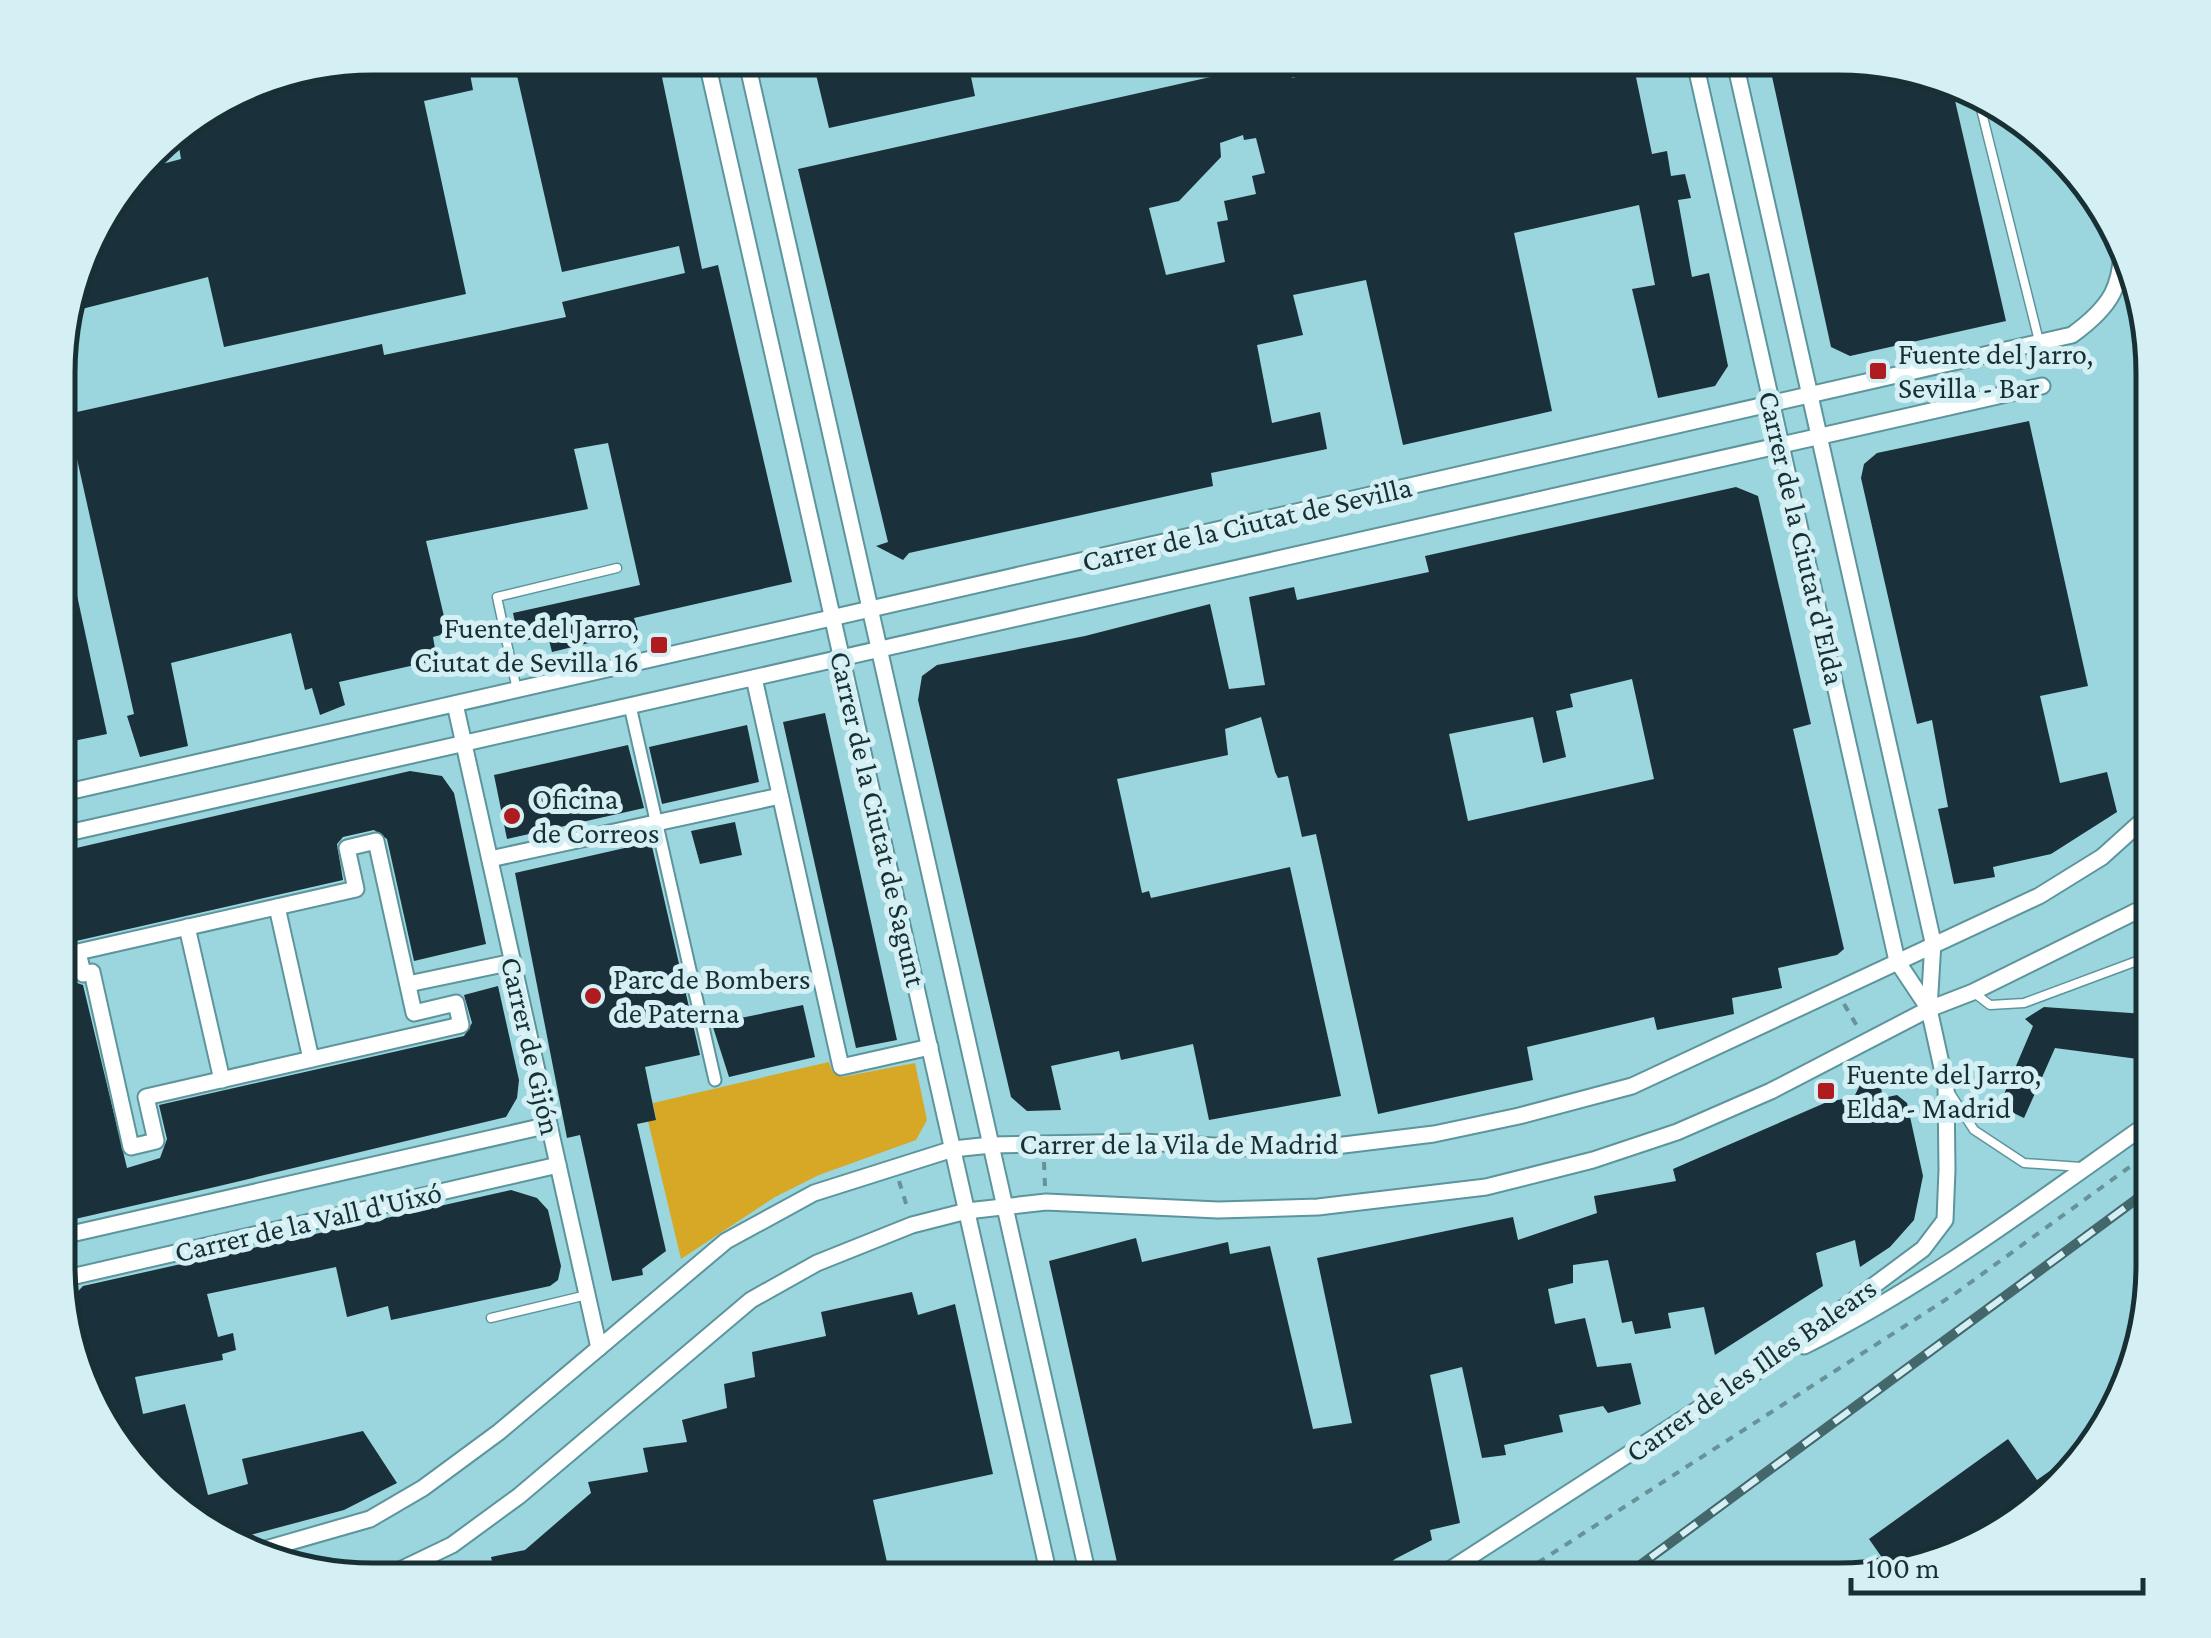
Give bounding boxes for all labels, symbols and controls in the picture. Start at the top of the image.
place label: Fuente del Jarro, Sevilla - Bar [1898,337,2093,404]
marker: Fuente del Jarro, Sevilla - Bar [1867,360,1889,382]
street label: Carrer de la Ciutat d'Elda [1753,388,1852,688]
street label: Carrer de la Ciutat de Sevilla [1079,469,1415,578]
place label: Fuente del Jarro, Ciutat de Sevilla 16 [414,611,639,678]
marker: Fuente del Jarro, Ciutat de Sevilla 16 [648,634,670,656]
street label: Carrer de la Ciutat de Sagunt [823,648,933,991]
place label: Oficina de Correos [532,782,660,849]
marker: Oficina de Correos [501,805,523,827]
street label: Carrer de Gijón [494,954,568,1138]
place label: Parc de Bombers de Paterna [613,962,810,1029]
marker: Parc de Bombers de Paterna [582,985,604,1007]
place label: Fuente del Jarro, Elda - Madrid [1846,1057,2041,1124]
marker: Fuente del Jarro, Elda - Madrid [1815,1080,1837,1102]
street label: Carrer de la Vila de Madrid [1020,1127,1339,1160]
street label: Carrer de la Vall d'Uixó [171,1175,444,1268]
street label: Carrer de les Illes Balears [1619,1271,1882,1468]
scale bar [1851,1533,2144,1595]
text: 100 m [1866,1551,1940,1584]

